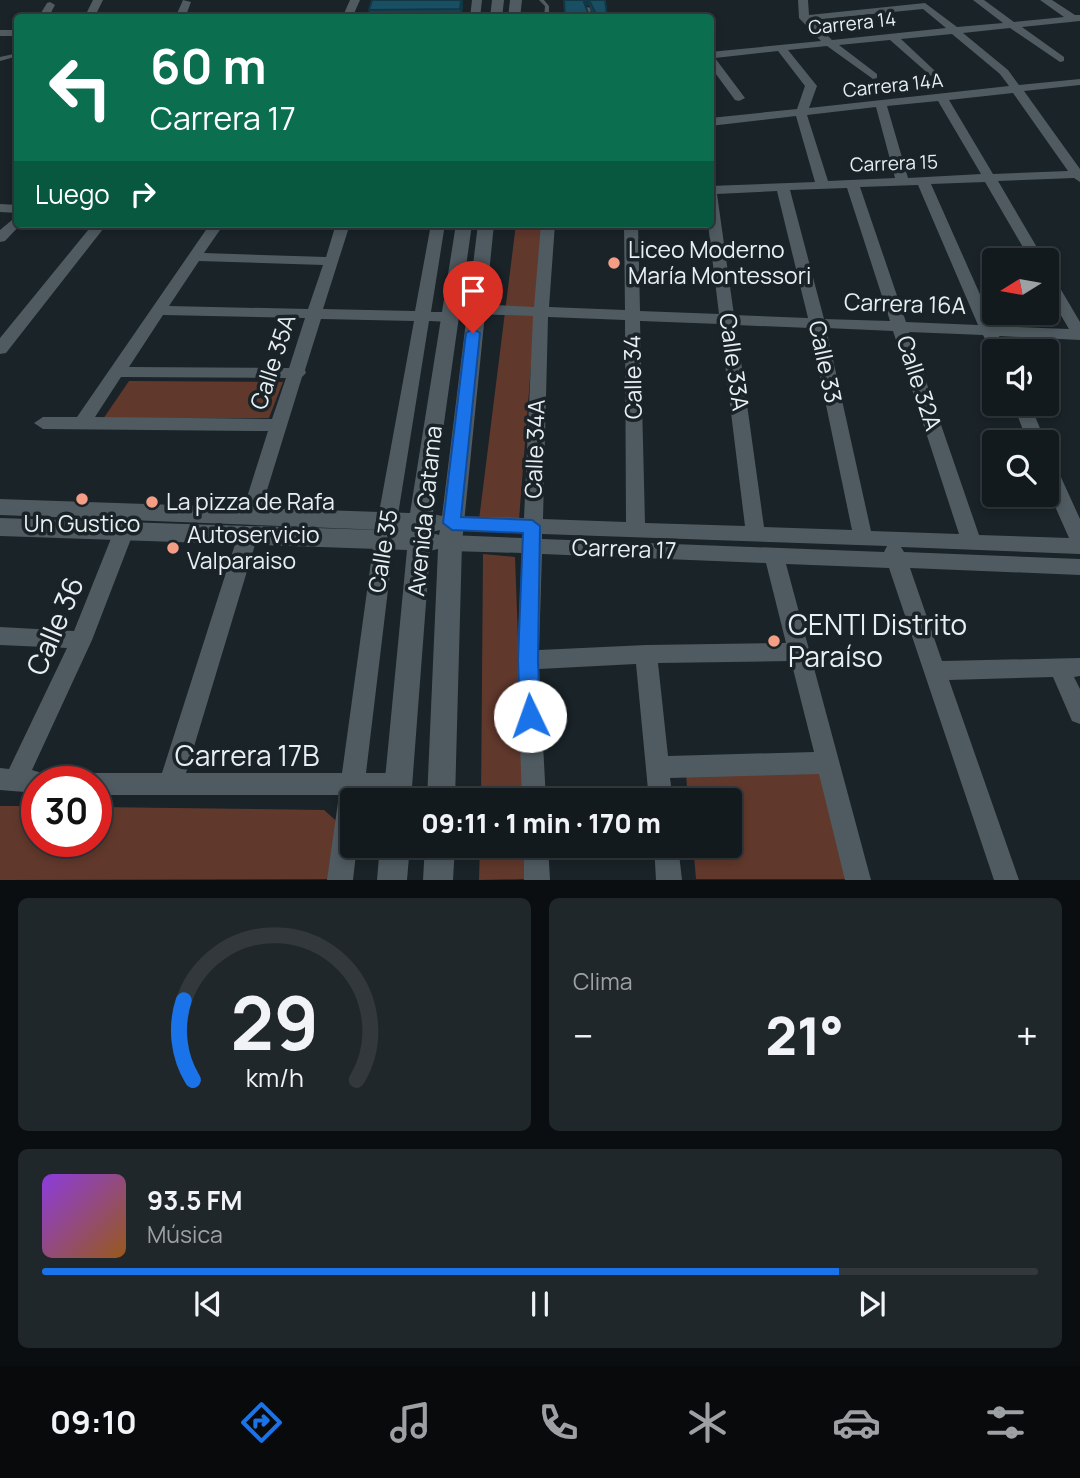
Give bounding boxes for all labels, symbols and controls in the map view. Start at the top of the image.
street label: Carrera 14 [807,5,897,41]
text: 60 m [150,32,267,99]
icon: left [35,42,126,133]
street label: Carrera 14A [842,67,944,103]
text: Carrera 17 [150,96,296,140]
street label: Carrera 15 [850,148,938,178]
icon: right [124,175,162,213]
text: Luego [35,176,110,212]
place label: Liceo Moderno María Montessori [628,233,811,291]
north arrow [982,248,1059,326]
map controls [982,248,1059,507]
marker: Liceo Moderno María Montessori [606,255,622,271]
pin [443,261,503,333]
icon: arrive [454,272,492,310]
street label: Carrera 16A [843,285,967,321]
street label: Calle 35A [242,309,303,414]
street label: Calle 33A [712,311,758,413]
street label: Calle 33 [802,318,850,406]
street label: Calle 32A [890,331,950,435]
street label: Calle 34 [615,335,649,419]
button: sound [982,339,1059,416]
street label: Calle 34A [516,398,552,499]
street label: Avenida Catama [399,424,449,598]
button: search [982,430,1059,507]
place label: La pizza de Rafa [166,485,335,517]
marker: Un Gustico [74,491,90,507]
marker: La pizza de Rafa [144,494,160,510]
place label: Un Gustico [24,507,140,539]
street label: Calle 35 [360,507,404,595]
place label: Autoservicio Valparaiso [187,518,320,576]
street label: Carrera 17 [571,530,677,566]
marker: Autoservicio Valparaiso [165,540,181,556]
street label: Calle 36 [16,571,92,681]
place label: CENTI Distrito Paraíso [788,605,967,675]
marker: CENTI Distrito Paraíso [766,633,782,649]
position arrow [493,679,567,753]
street label: Carrera 17B [175,736,319,774]
speed limit sign: 30 [21,766,112,857]
text: 09:11 · 1 min · 170 m [421,805,661,841]
text: Clima [573,965,632,997]
text: 29 [230,973,319,1073]
text: 21° [766,1000,844,1071]
text: − [573,1009,594,1061]
text: + [1016,1009,1038,1061]
text: km/h [245,1060,304,1095]
text: 93.5 FM [147,1182,242,1218]
text: Música [147,1218,223,1250]
icon: previous [189,1285,227,1323]
icon: pause [521,1285,559,1323]
icon: next [853,1285,891,1323]
icon: directions [237,1398,286,1447]
icon: music [386,1398,435,1447]
icon: phone [534,1398,583,1447]
icon: climate [683,1398,732,1447]
icon: car [832,1398,881,1447]
icon: filters [981,1398,1030,1447]
text: 09:10 [50,1400,137,1444]

